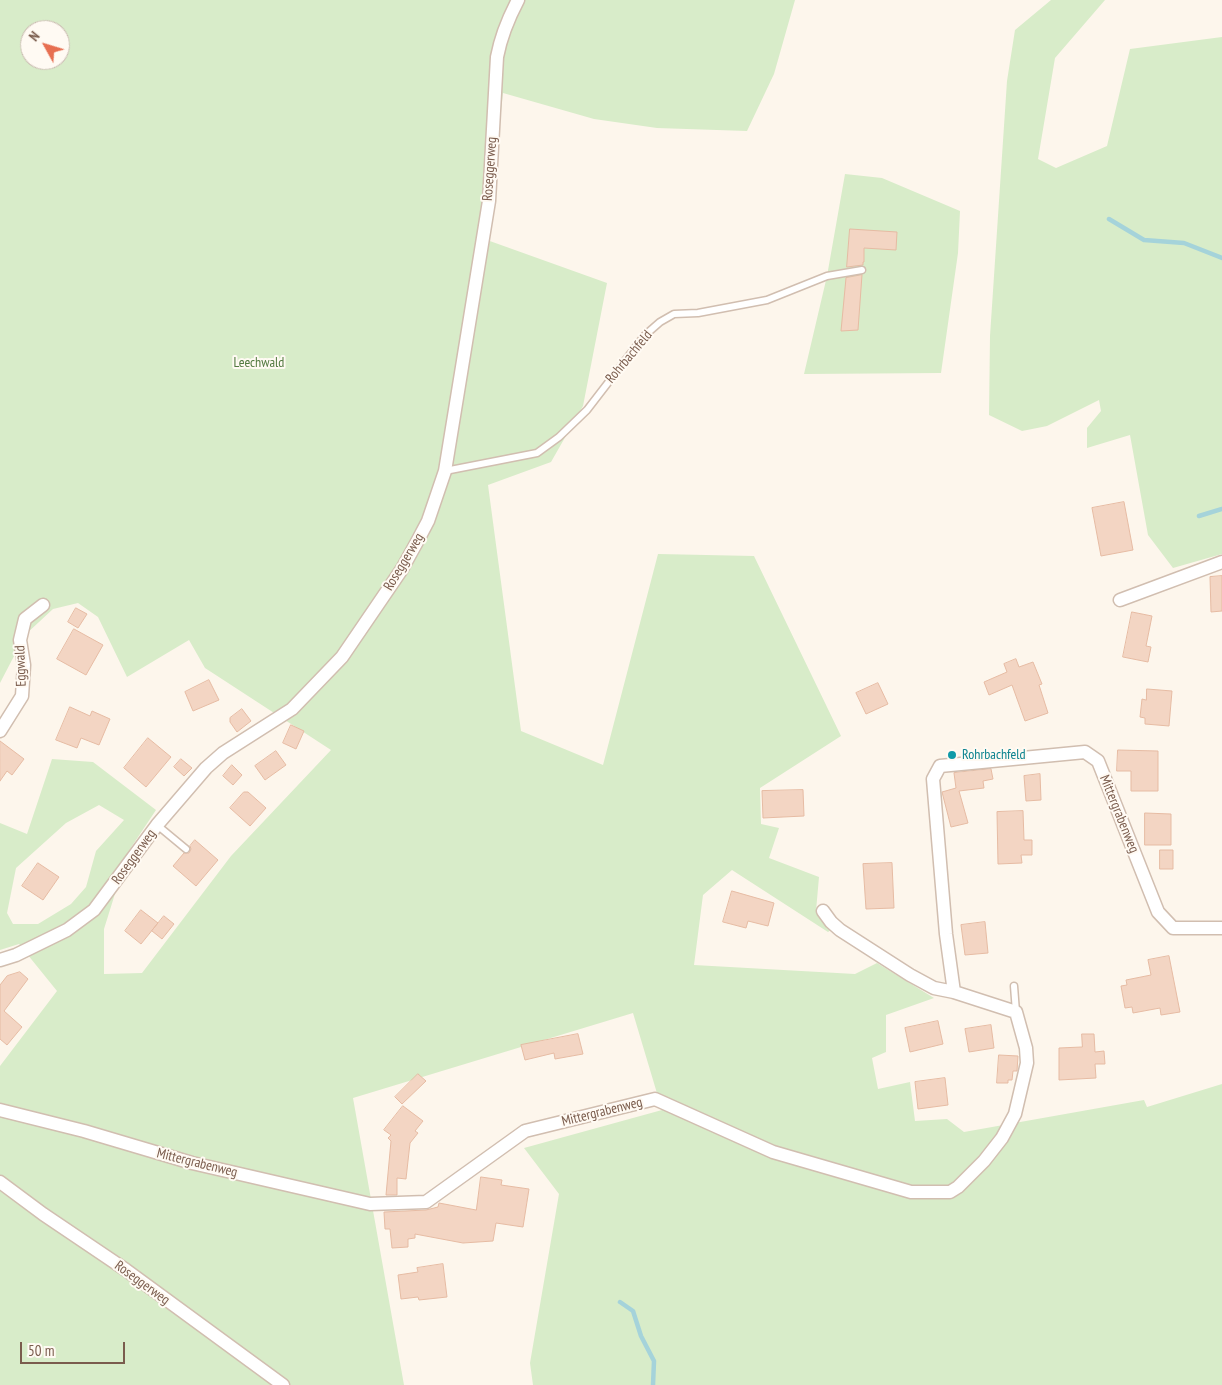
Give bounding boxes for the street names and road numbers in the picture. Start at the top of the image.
street label: Roseggerweg [479,136,501,202]
street label: Rohrbachfeld [602,327,656,387]
street label: Roseggerweg [380,530,428,594]
street label: Eggwald [12,645,30,687]
street label: Mittergrabenweg [1096,773,1142,855]
street label: Roseggerweg [108,826,160,888]
street label: Mittergrabenweg [560,1094,644,1130]
street label: Mittergrabenweg [155,1145,239,1181]
street label: Roseggerweg [111,1257,173,1309]

